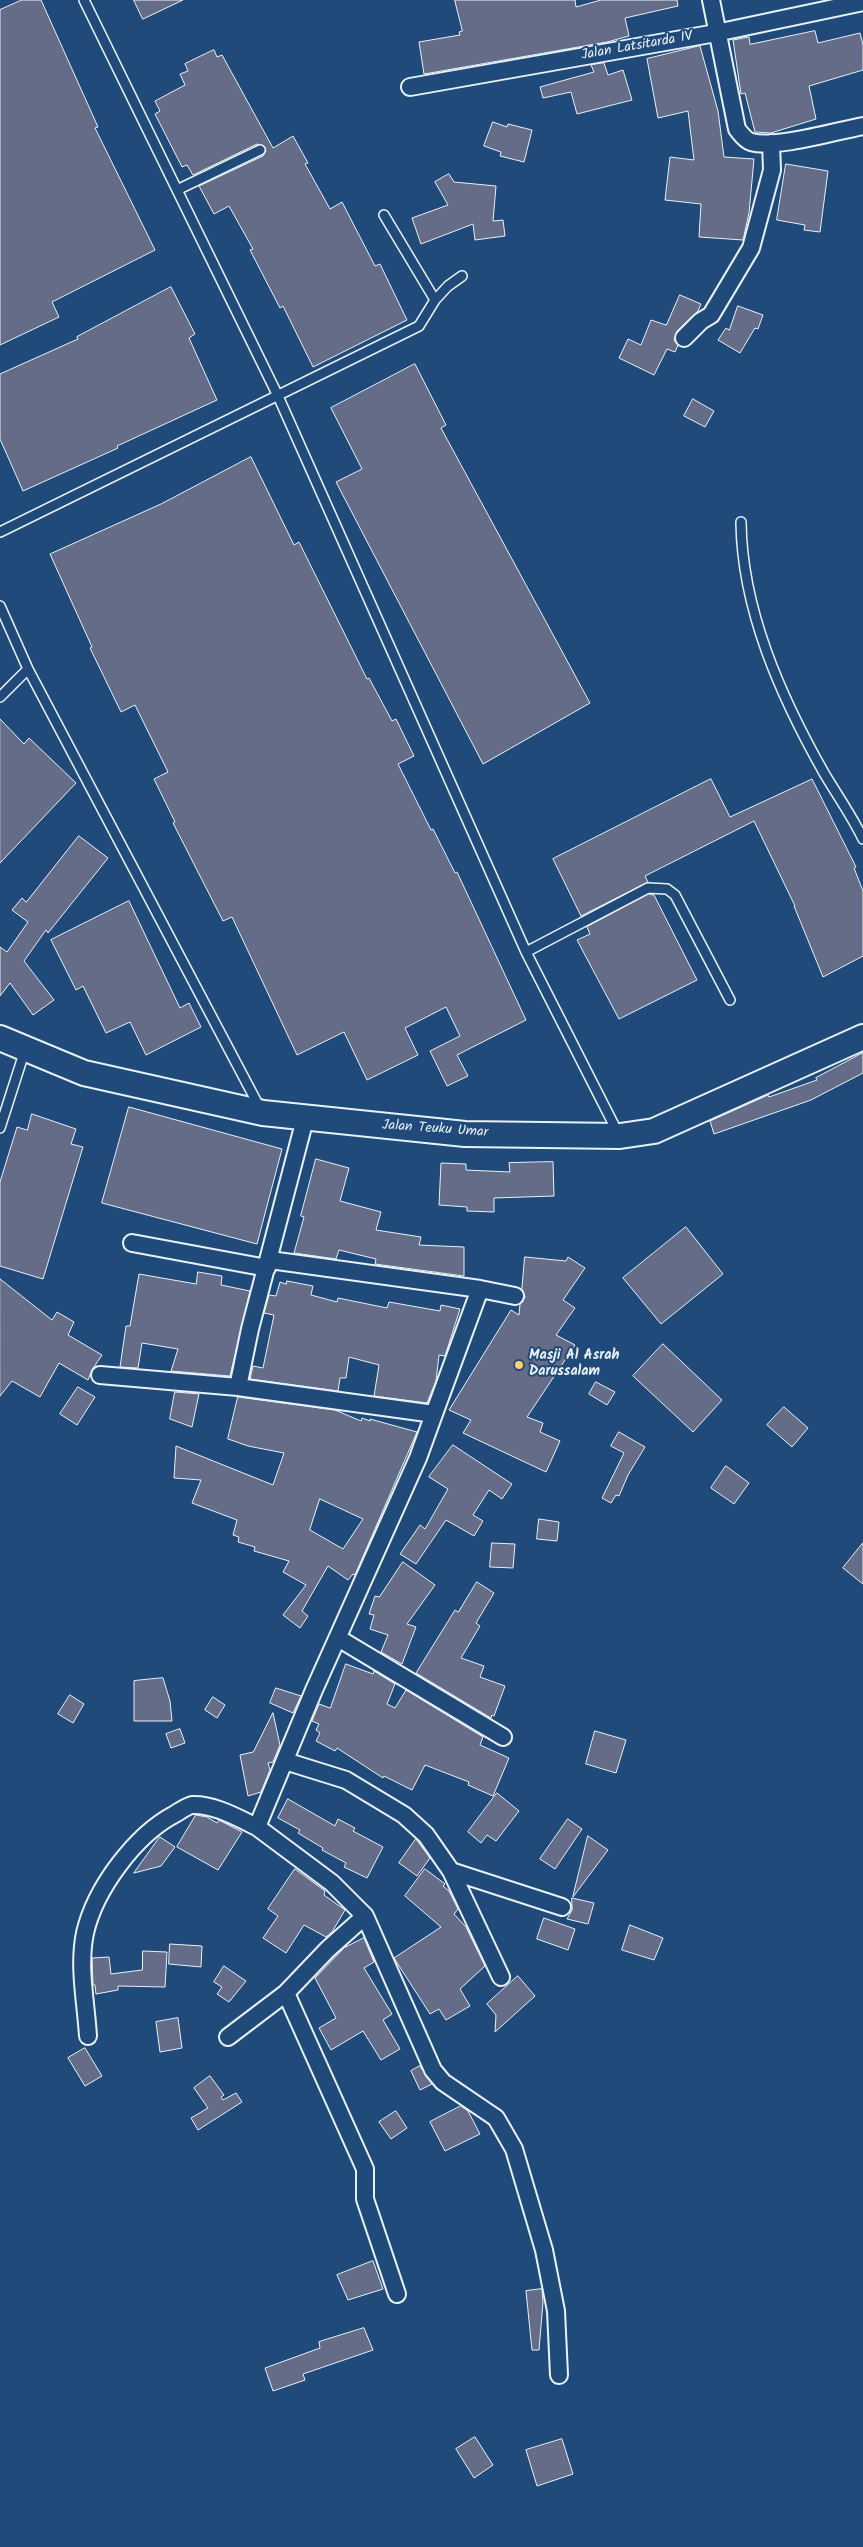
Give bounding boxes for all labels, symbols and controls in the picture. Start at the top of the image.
street label: Jalan Latsitarda IV [580,29,694,65]
street label: Jalan Teuku Umar [381,1118,489,1142]
place label: Masji Al Asrah Darussalam [529,1349,619,1381]
marker: Masji Al Asrah Darussalam [513,1359,525,1371]

